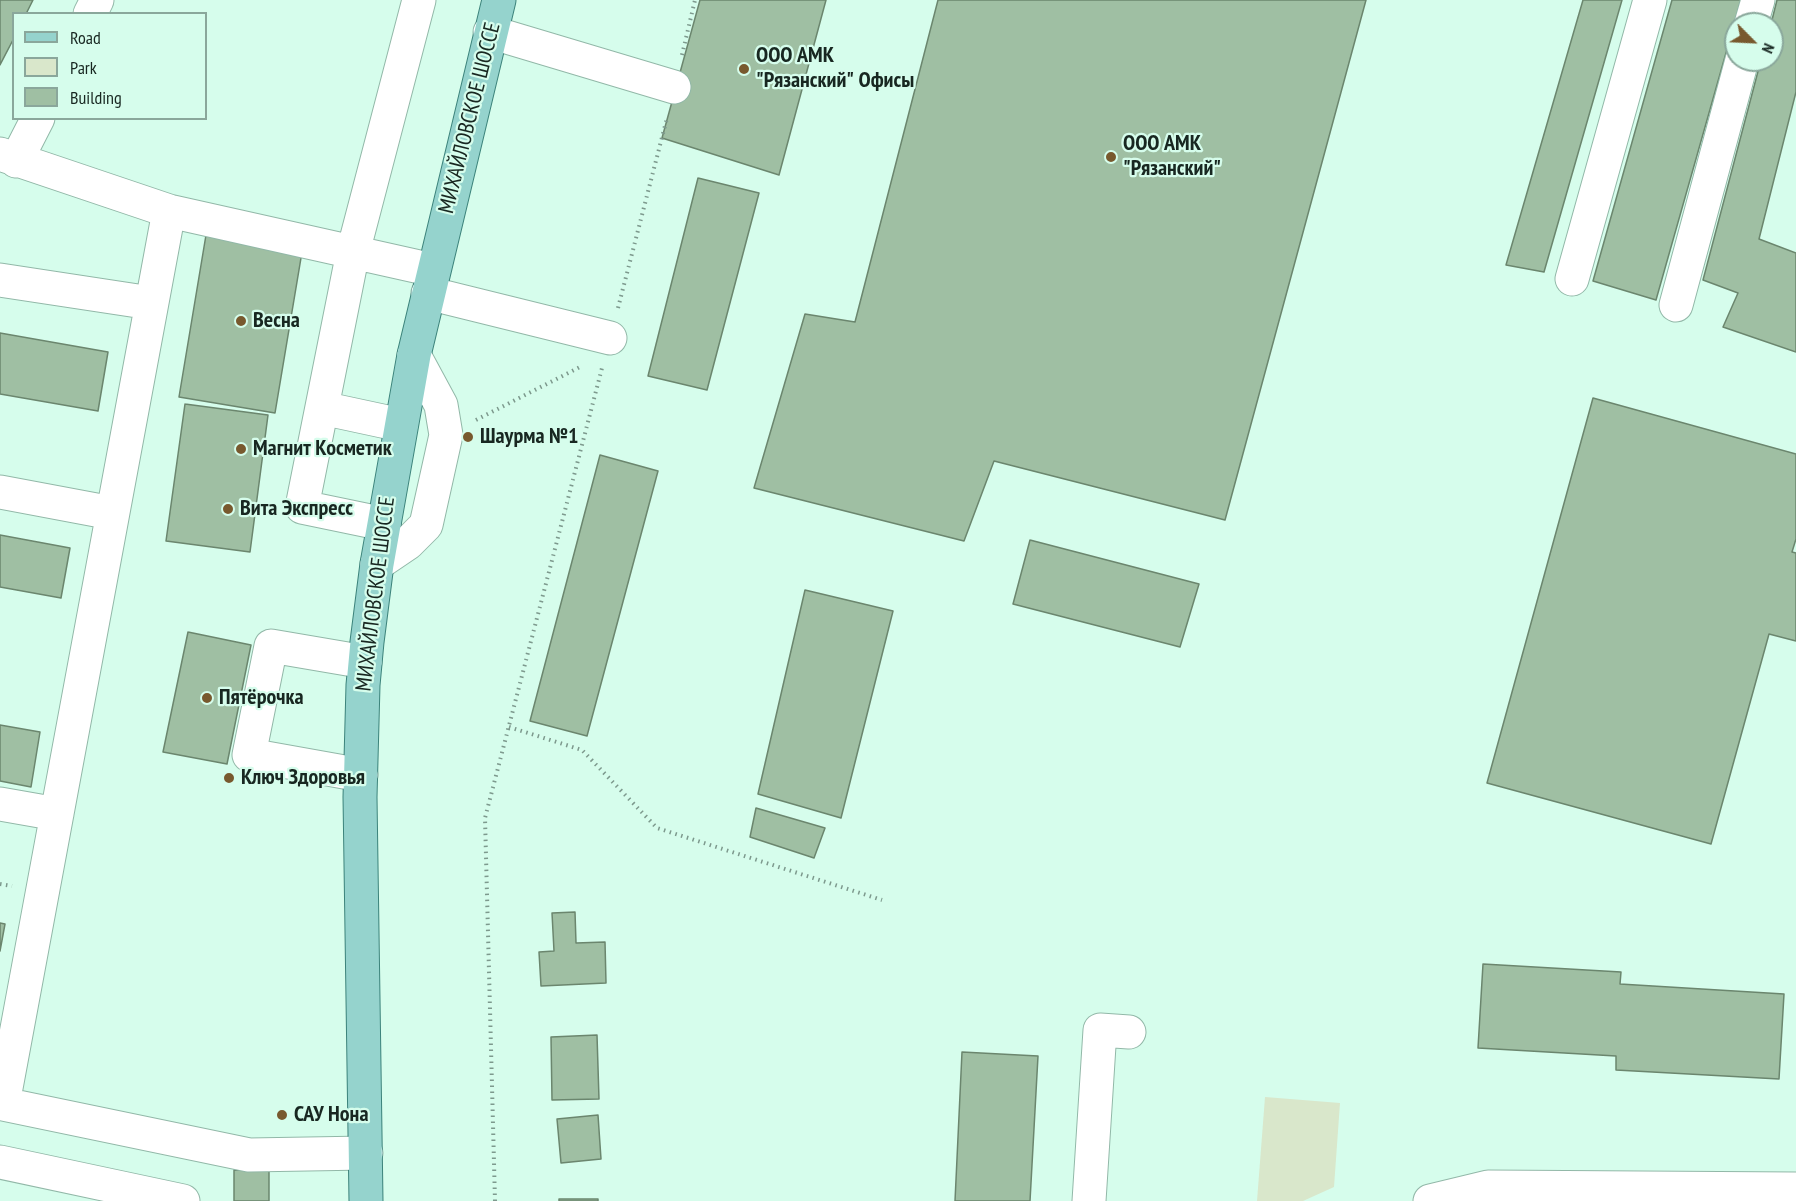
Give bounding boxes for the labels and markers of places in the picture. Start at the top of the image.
place label: ООО АМК "Рязанский" Офисы [756,43,914,94]
marker: ООО АМК "Рязанский" Офисы [737,62,751,76]
place label: ООО АМК "Рязанский" [1123,131,1221,182]
marker: ООО АМК "Рязанский" [1104,150,1118,164]
place label: Весна [253,308,300,334]
marker: Весна [234,314,248,328]
place label: Шаурма №1 [480,424,578,450]
marker: Шаурма №1 [461,430,475,444]
place label: Магнит Косметик [253,436,392,462]
marker: Магнит Косметик [234,442,248,456]
place label: Вита Экспресс [240,496,353,522]
marker: Вита Экспресс [221,502,235,516]
place label: Пятёрочка [219,685,304,711]
marker: Пятёрочка [200,691,214,705]
place label: Ключ Здоровья [241,765,365,791]
marker: Ключ Здоровья [222,771,236,785]
place label: САУ Нона [294,1102,368,1128]
marker: САУ Нона [275,1108,289,1122]

